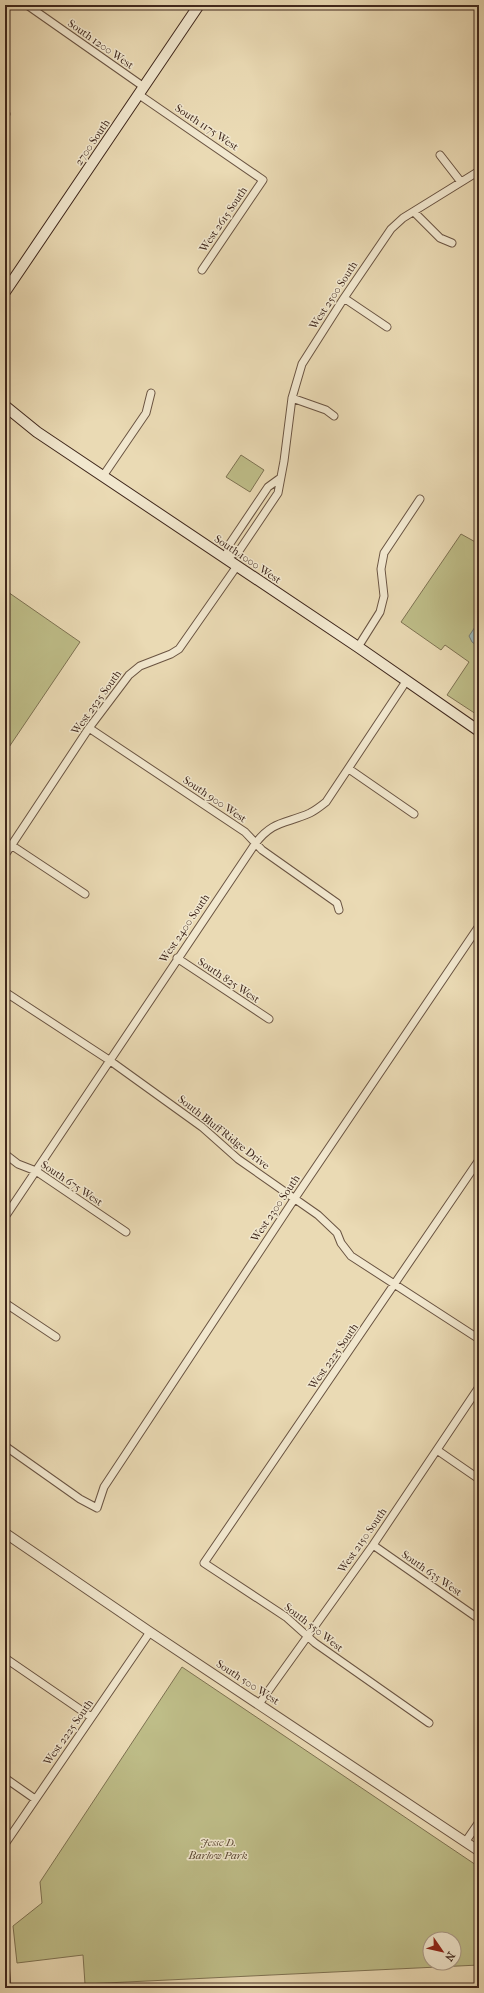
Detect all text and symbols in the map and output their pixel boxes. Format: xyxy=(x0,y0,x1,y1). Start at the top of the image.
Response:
street label: South 1200 West xyxy=(65,17,136,72)
street label: South 1175 West xyxy=(173,101,241,153)
street label: 2700 South xyxy=(72,116,113,168)
street label: West 2615 South xyxy=(196,184,250,255)
street label: West 2500 South xyxy=(306,258,361,332)
street label: South 1000 West xyxy=(212,532,284,587)
street label: West 2525 South xyxy=(68,667,125,738)
street label: South 900 West xyxy=(181,773,249,825)
street label: West 2400 South xyxy=(156,891,213,966)
street label: South 825 West xyxy=(195,955,262,1006)
street label: South Bluff Ridge Drive xyxy=(175,1093,273,1173)
street label: South 675 West xyxy=(38,1158,105,1209)
street label: West 2300 South xyxy=(248,1172,303,1245)
street label: West 2225 South xyxy=(305,1320,361,1393)
street label: West 2150 South xyxy=(335,1505,390,1576)
street label: South 635 West xyxy=(399,1548,465,1599)
street label: South 550 West xyxy=(282,1600,346,1654)
street label: South 500 West xyxy=(214,1657,282,1708)
street label: West 2225 South xyxy=(40,1696,96,1769)
park label: Jesse D. Barlow Park xyxy=(188,1836,248,1862)
north arrow xyxy=(422,1931,462,1971)
text: N xyxy=(442,1949,458,1964)

